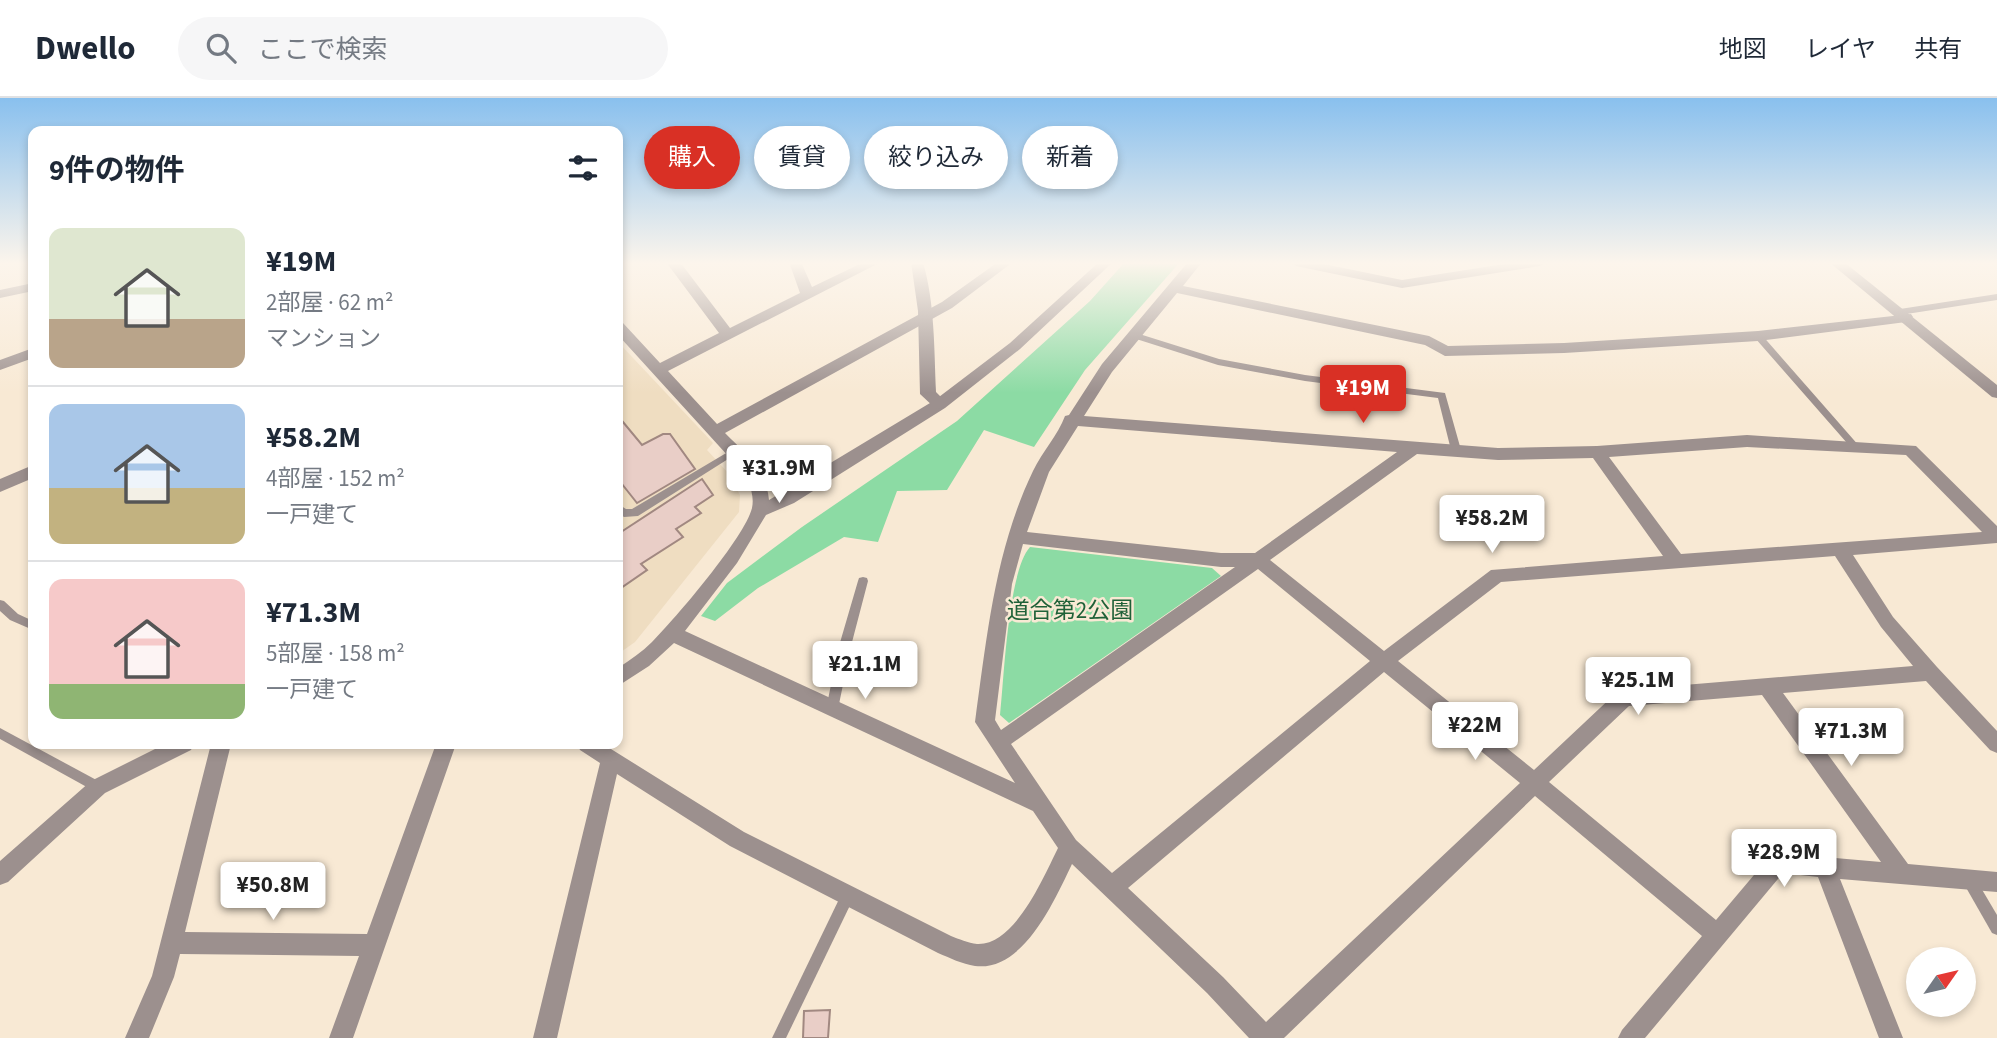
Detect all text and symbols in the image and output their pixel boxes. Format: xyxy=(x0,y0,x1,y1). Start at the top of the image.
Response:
search box xyxy=(178,17,668,80)
text: Dwello xyxy=(35,25,136,72)
icon: search xyxy=(202,29,240,67)
text: ここで検索 xyxy=(258,31,388,68)
text: 地図 xyxy=(1719,32,1767,67)
text: レイヤ xyxy=(1805,32,1876,67)
text: 共有 xyxy=(1914,32,1962,67)
chip: 購入 xyxy=(644,126,740,189)
chip: 賃貸 xyxy=(754,126,850,189)
chip: 絞り込み xyxy=(864,126,1008,189)
chip: 新着 xyxy=(1022,126,1118,189)
text: 9件の物件 xyxy=(49,149,185,192)
icon: filters xyxy=(564,149,602,187)
text: ¥19M xyxy=(266,240,336,283)
icon: home xyxy=(105,256,189,340)
text: 2部屋 · 62 m² xyxy=(266,286,393,319)
text: マンション xyxy=(266,322,381,355)
pin: ¥19M xyxy=(1322,366,1404,425)
text: ¥19M xyxy=(1336,371,1390,404)
text: ¥58.2M xyxy=(266,416,361,459)
icon: home xyxy=(105,432,189,516)
pin: ¥31.9M xyxy=(722,446,836,505)
text: ¥31.9M xyxy=(742,451,816,484)
text: 4部屋 · 152 m² xyxy=(266,462,405,495)
pin: ¥58.2M xyxy=(1435,496,1549,555)
text: 一戸建て xyxy=(266,498,358,531)
text: ¥58.2M xyxy=(1455,501,1529,534)
text: ¥71.3M xyxy=(266,591,361,634)
park label: 道合第2公園 xyxy=(1007,594,1133,627)
icon: home xyxy=(105,607,189,691)
text: 5部屋 · 158 m² xyxy=(266,637,405,670)
pin: ¥21.1M xyxy=(808,642,922,701)
text: ¥21.1M xyxy=(828,647,902,680)
pin: ¥25.1M xyxy=(1581,658,1695,717)
text: ¥25.1M xyxy=(1601,663,1675,696)
text: 一戸建て xyxy=(266,673,358,706)
pin: ¥22M xyxy=(1434,702,1516,762)
text: ¥22M xyxy=(1448,708,1502,741)
pin: ¥71.3M xyxy=(1794,708,1908,768)
text: ¥71.3M xyxy=(1814,714,1888,747)
pin: ¥28.9M xyxy=(1727,830,1841,889)
text: ¥28.9M xyxy=(1747,835,1821,868)
pin: ¥50.8M xyxy=(216,862,330,922)
text: ¥50.8M xyxy=(236,868,310,901)
north arrow xyxy=(1906,947,1976,1017)
map controls xyxy=(1906,947,1976,1017)

